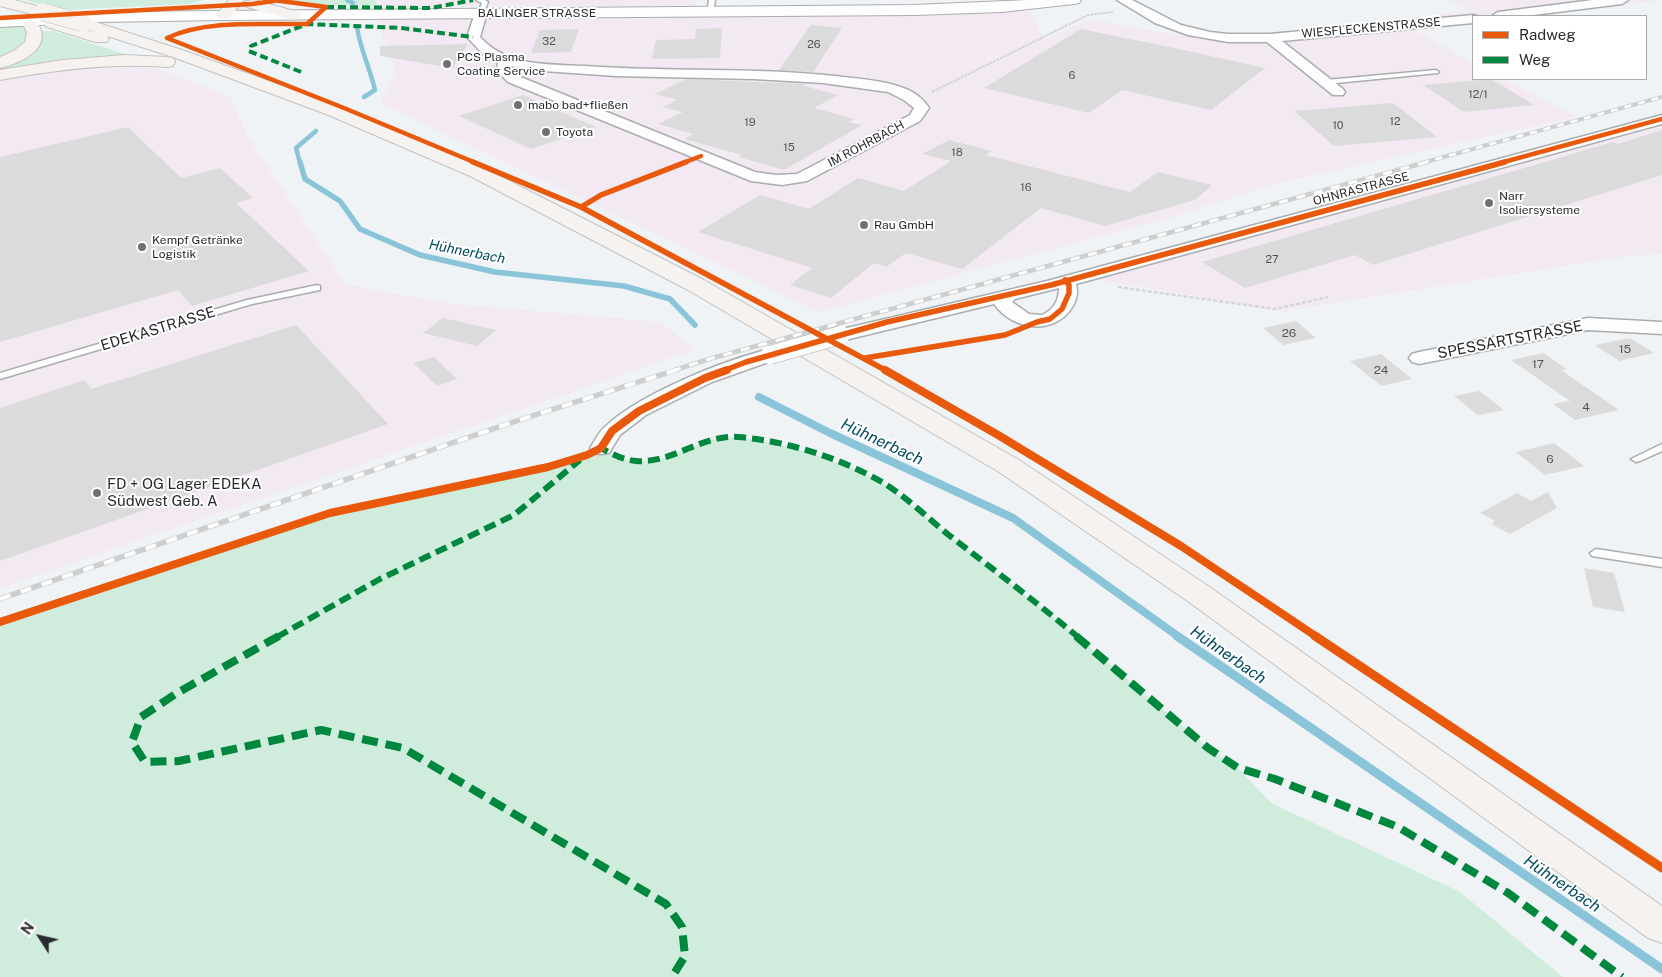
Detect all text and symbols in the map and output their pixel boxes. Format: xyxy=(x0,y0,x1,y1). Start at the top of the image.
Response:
street label: BALINGER STRASSE xyxy=(478,6,596,20)
street label: WIESFLECKENSTRASSE xyxy=(1301,15,1441,41)
legend xyxy=(1472,15,1647,80)
text: Radweg xyxy=(1519,26,1576,43)
house number: 32 xyxy=(542,35,556,49)
house number: 26 xyxy=(807,38,821,52)
place label: PCS Plasma Coating Service xyxy=(457,50,545,78)
text: Weg xyxy=(1519,51,1550,68)
marker: PCS Plasma Coating Service xyxy=(441,58,453,70)
house number: 6 xyxy=(1069,69,1075,83)
house number: 12/1 xyxy=(1468,88,1488,102)
place label: mabo bad+fließen xyxy=(528,98,628,112)
marker: mabo bad+fließen xyxy=(512,99,524,111)
house number: 12 xyxy=(1389,115,1401,129)
house number: 19 xyxy=(744,116,756,130)
street label: IM ROHRBACH xyxy=(825,118,907,170)
house number: 10 xyxy=(1332,119,1344,133)
place label: Toyota xyxy=(556,125,593,139)
marker: Toyota xyxy=(540,126,552,138)
house number: 15 xyxy=(783,141,795,155)
house number: 18 xyxy=(951,146,963,160)
street label: OHNRASTRASSE xyxy=(1312,169,1410,209)
house number: 16 xyxy=(1020,181,1032,195)
place label: Narr Isoliersysteme xyxy=(1499,189,1580,217)
marker: Narr Isoliersysteme xyxy=(1483,197,1495,209)
place label: Rau GmbH xyxy=(874,218,934,232)
marker: Rau GmbH xyxy=(858,219,870,231)
place label: Kempf Getränke Logistik xyxy=(152,233,243,261)
water label: Hühnerbach xyxy=(427,236,507,268)
marker: Kempf Getränke Logistik xyxy=(136,241,148,253)
house number: 27 xyxy=(1265,253,1279,267)
street label: EDEKASTRASSE xyxy=(99,303,217,355)
street label: SPESSARTSTRASSE xyxy=(1436,317,1584,363)
house number: 26 xyxy=(1282,326,1296,340)
house number: 15 xyxy=(1619,342,1631,356)
house number: 17 xyxy=(1532,357,1544,371)
house number: 24 xyxy=(1374,363,1388,377)
house number: 4 xyxy=(1582,400,1590,414)
water label: Hühnerbach xyxy=(838,415,926,469)
house number: 6 xyxy=(1546,452,1554,466)
place label: FD + OG Lager EDEKA Südwest Geb. A xyxy=(107,475,262,510)
marker: FD + OG Lager EDEKA Südwest Geb. A xyxy=(91,487,103,499)
water label: Hühnerbach xyxy=(1186,622,1270,688)
water label: Hühnerbach xyxy=(1520,851,1604,917)
north arrow xyxy=(15,912,65,962)
text: N xyxy=(18,919,37,937)

